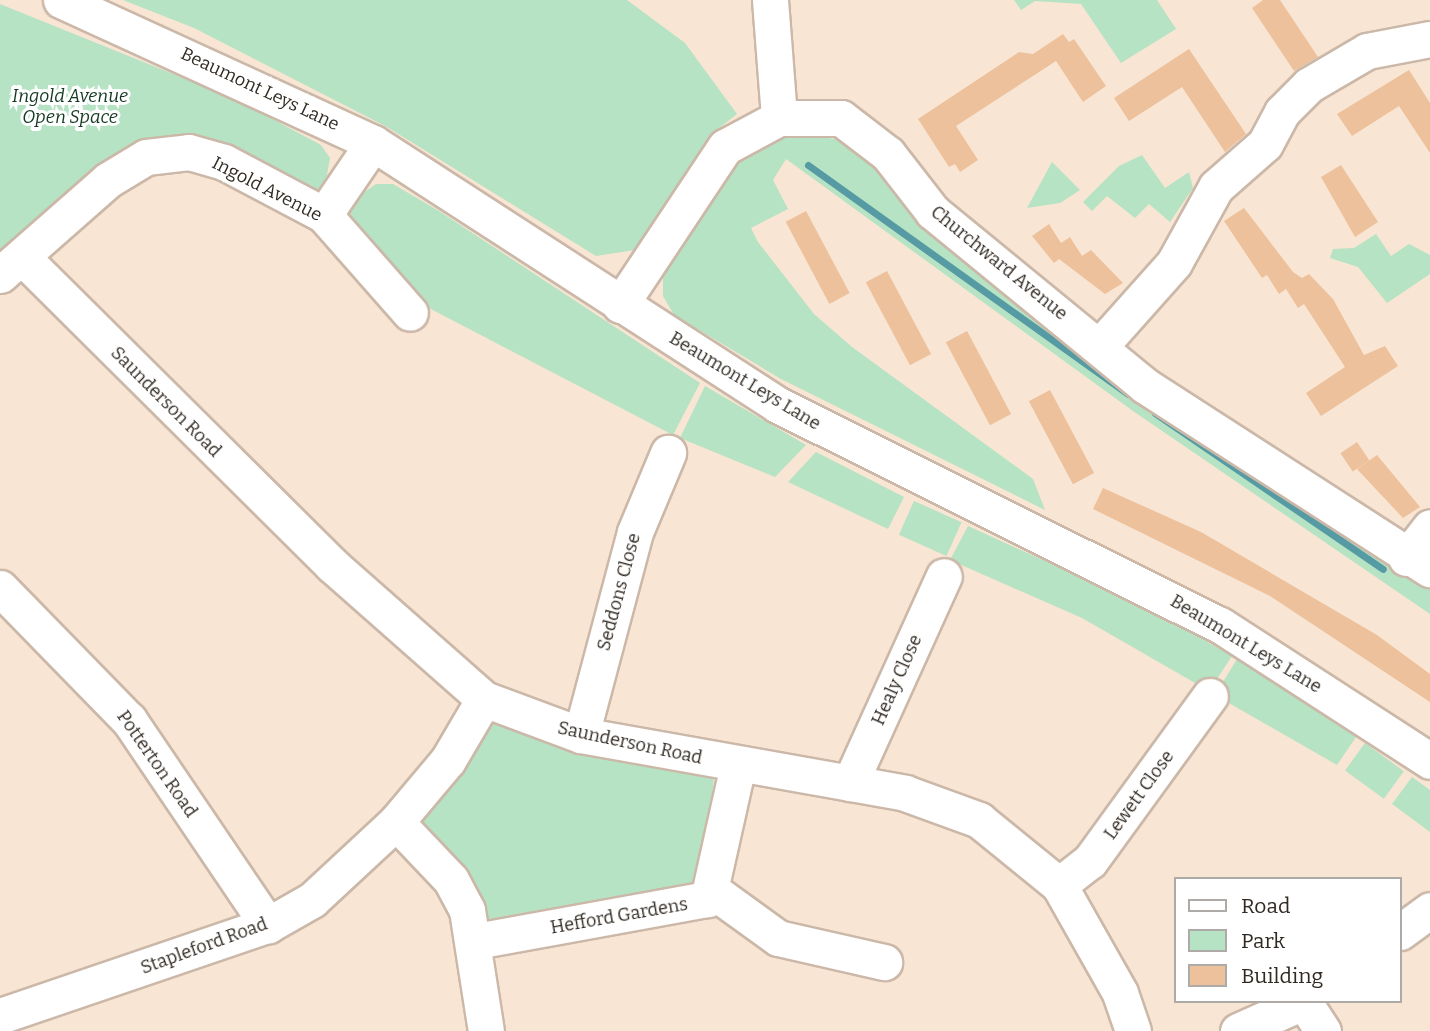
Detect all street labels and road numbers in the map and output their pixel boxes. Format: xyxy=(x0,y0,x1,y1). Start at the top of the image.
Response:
street label: Beaumont Leys Lane xyxy=(177,43,343,135)
street label: Ingold Avenue xyxy=(208,152,326,226)
street label: Churchward Avenue xyxy=(926,201,1072,325)
street label: Beaumont Leys Lane xyxy=(665,327,825,435)
street label: Saunderson Road xyxy=(106,342,226,462)
street label: Seddons Close xyxy=(593,531,645,653)
street label: Beaumont Leys Lane xyxy=(1166,590,1326,698)
street label: Healy Close xyxy=(867,631,927,729)
street label: Potterton Road xyxy=(112,706,202,822)
street label: Saunderson Road xyxy=(556,717,704,769)
street label: Lewett Close xyxy=(1099,746,1179,844)
street label: Hefford Gardens xyxy=(549,893,689,939)
street label: Stapleford Road xyxy=(138,913,270,979)

